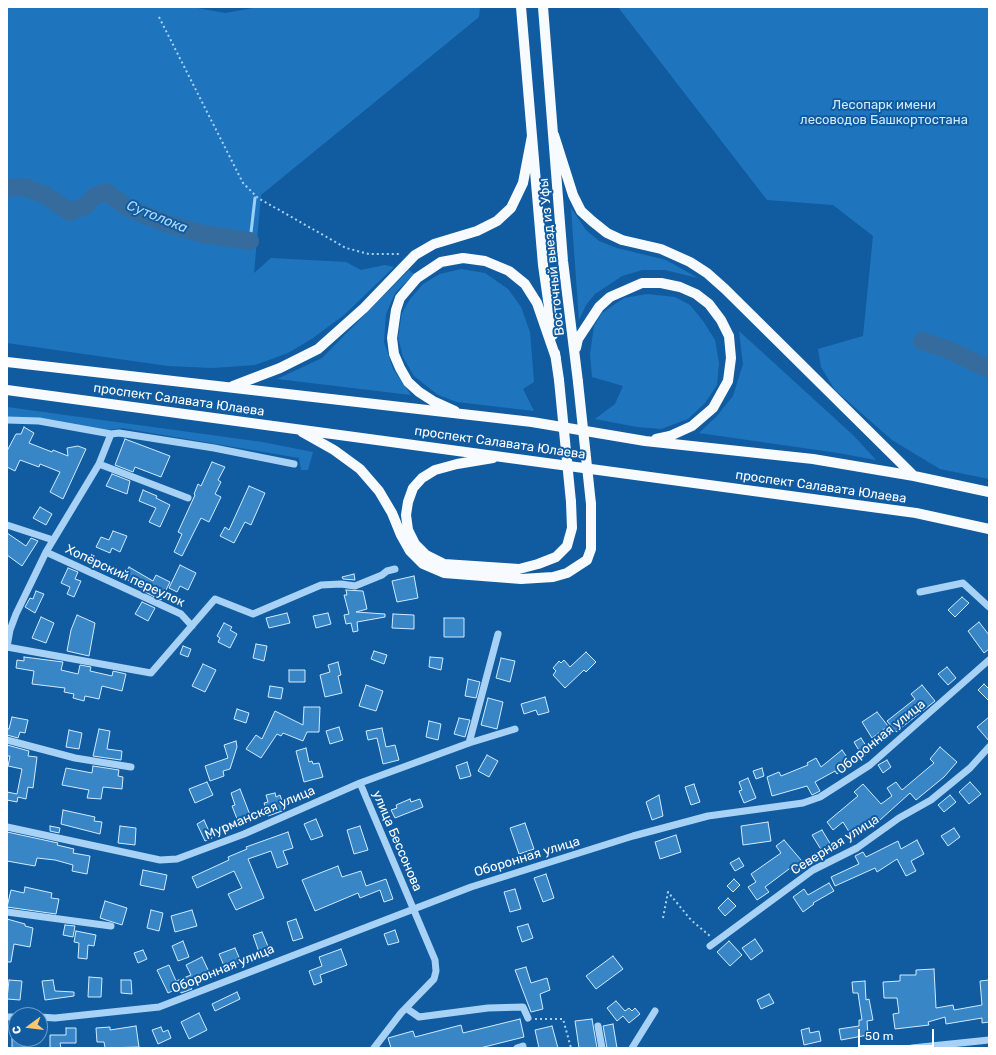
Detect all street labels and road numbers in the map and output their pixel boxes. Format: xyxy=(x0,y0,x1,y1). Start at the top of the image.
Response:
street label: Восточный выезд из Уфы xyxy=(536,178,568,336)
street label: проспект Салавата Юлаева xyxy=(92,380,266,420)
street label: проспект Салавата Юлаева xyxy=(413,423,587,463)
street label: проспект Салавата Юлаева xyxy=(734,467,908,507)
street label: Хопёрский переулок xyxy=(63,541,187,611)
street label: Оборонная улица xyxy=(833,696,929,778)
street label: Мурманская улица xyxy=(203,783,317,843)
street label: улица Бессонова xyxy=(369,788,425,894)
street label: Северная улица xyxy=(788,812,882,878)
street label: Оборонная улица xyxy=(472,834,582,880)
street label: Оборонная улица xyxy=(169,941,277,997)

